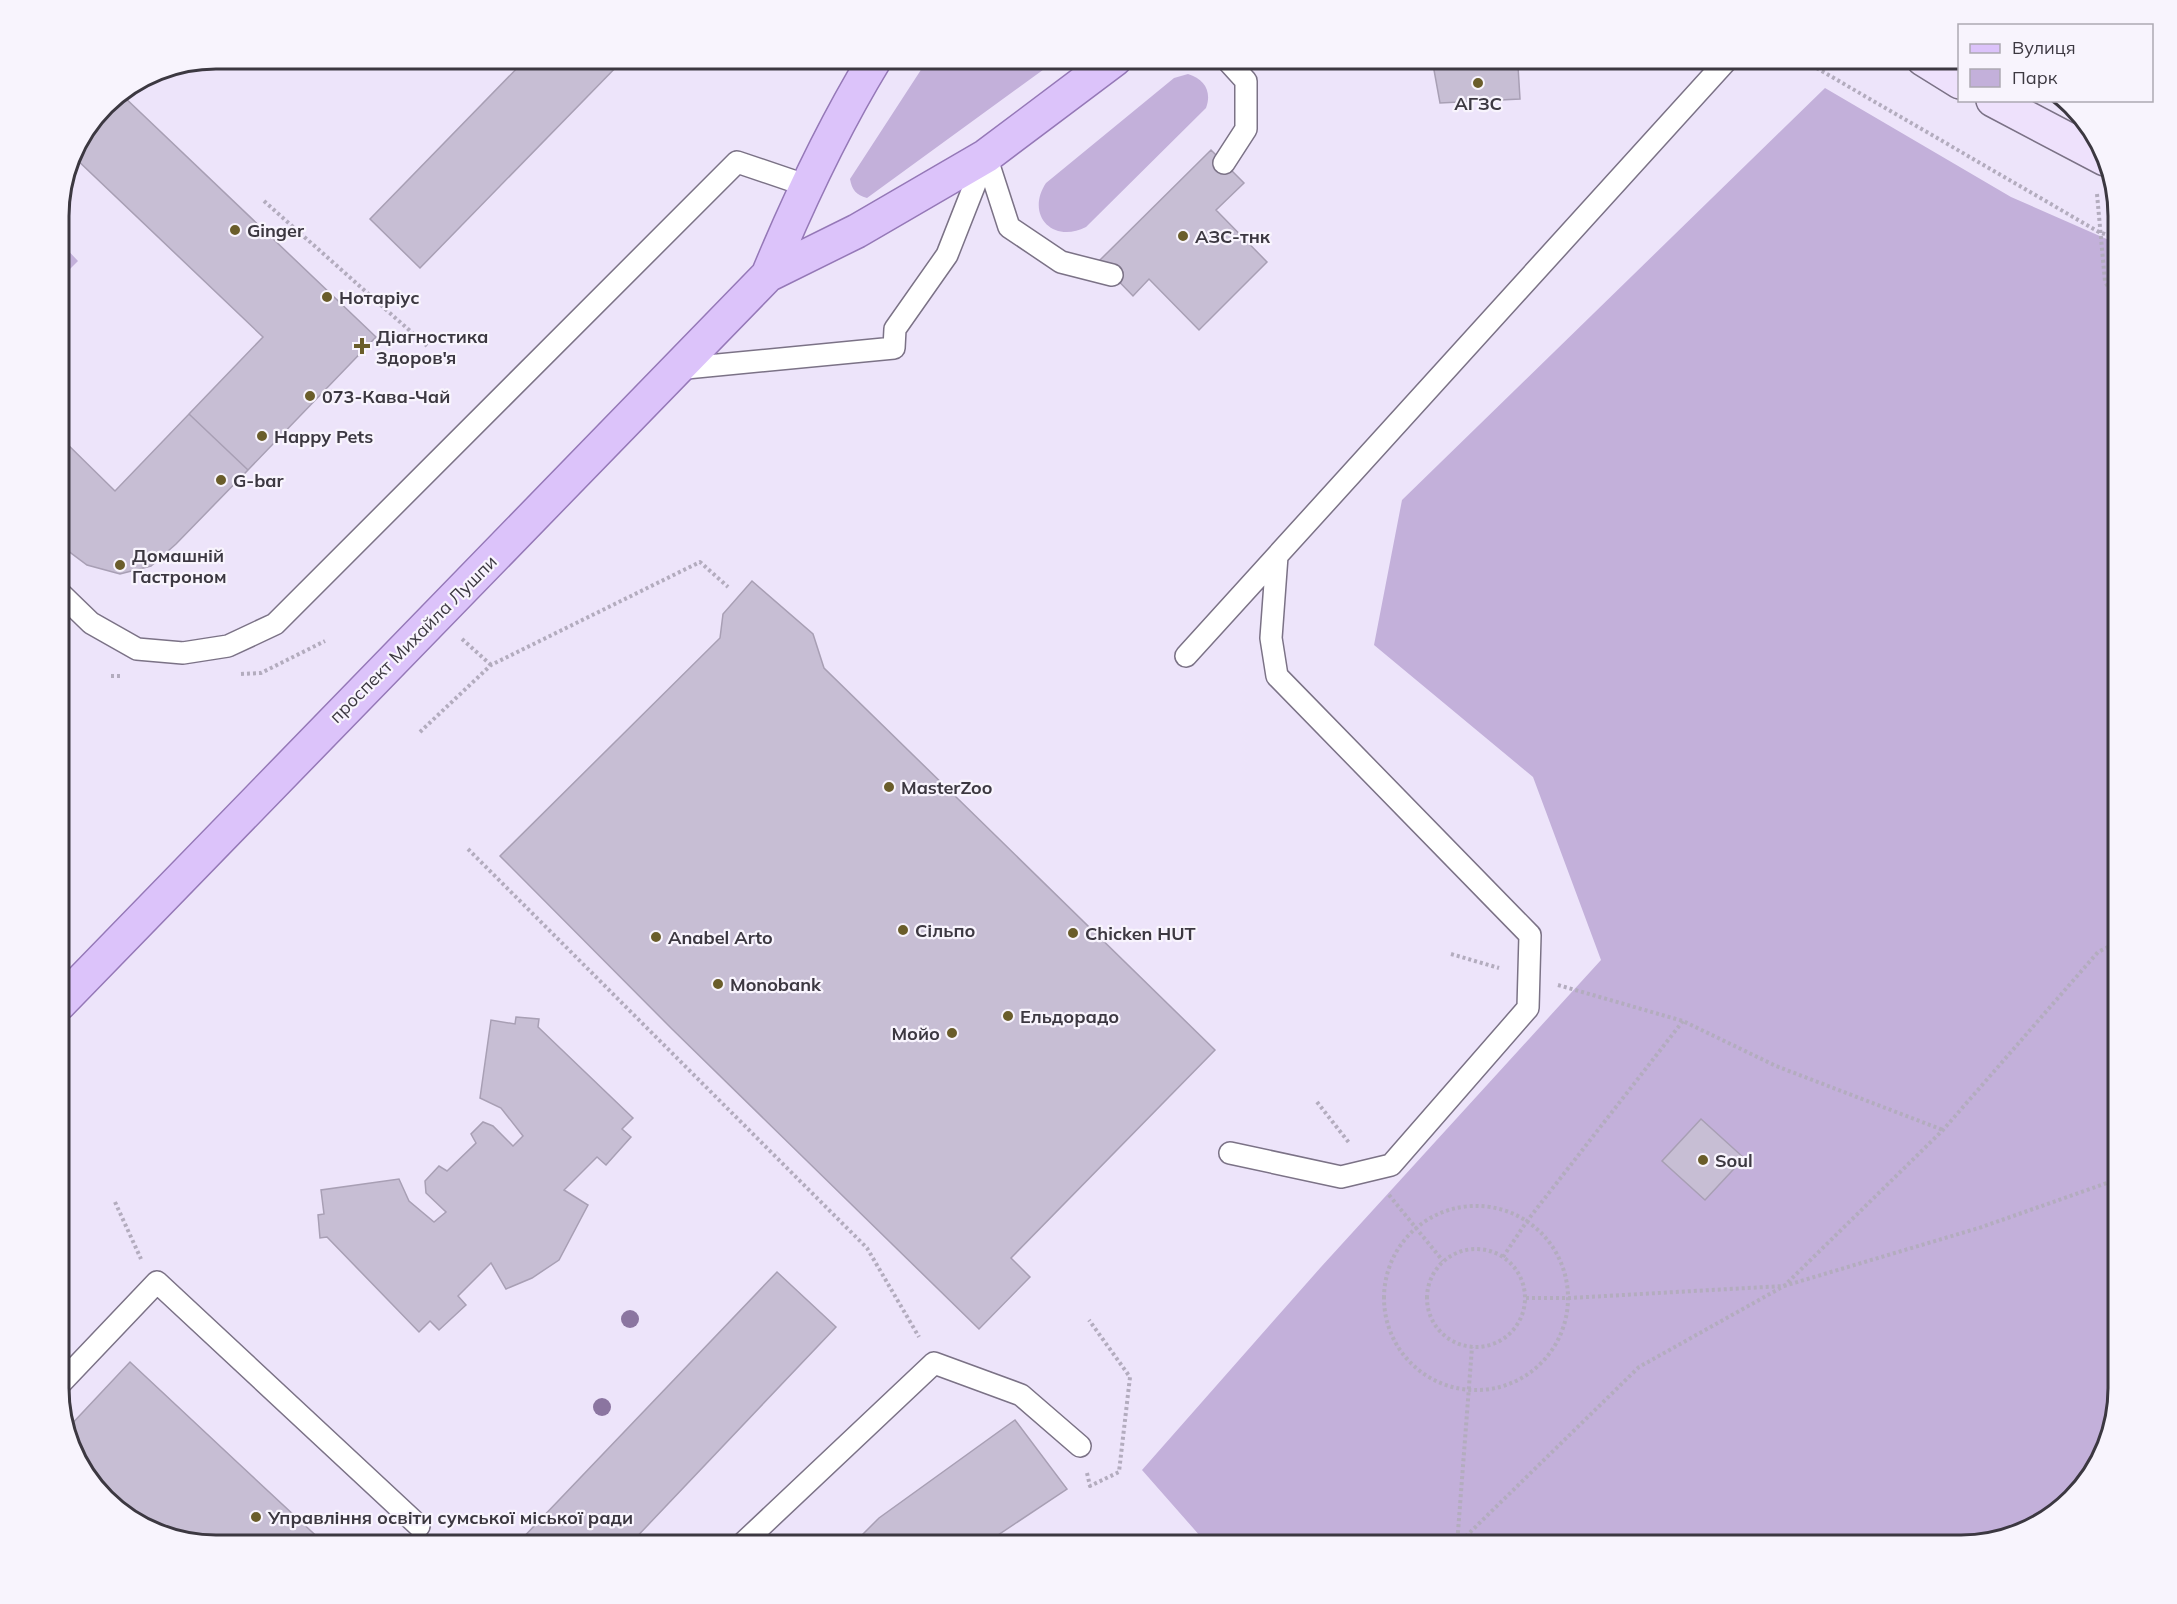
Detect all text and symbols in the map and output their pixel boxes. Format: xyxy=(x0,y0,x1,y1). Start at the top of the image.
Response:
legend xyxy=(1958,24,2153,102)
text: Вулиця xyxy=(2012,36,2076,59)
text: Парк xyxy=(2012,66,2058,89)
marker: АГЗС xyxy=(1471,76,1485,90)
place label: АГЗС xyxy=(1454,92,1502,115)
place label: Ginger xyxy=(247,219,305,242)
marker: Ginger xyxy=(228,223,242,237)
place label: АЗС-тнк xyxy=(1195,225,1271,248)
marker: АЗС-тнк xyxy=(1176,229,1190,243)
place label: Нотаріус xyxy=(339,286,420,309)
marker: Нотаріус xyxy=(320,290,334,304)
place label: Діагностика Здоров'я xyxy=(376,325,488,369)
marker: Діагностика Здоров'я xyxy=(353,337,371,355)
place label: 073-Кава-Чай xyxy=(322,385,450,408)
marker: 073-Кава-Чай xyxy=(303,389,317,403)
place label: Happy Pets xyxy=(274,425,373,448)
marker: Happy Pets xyxy=(255,429,269,443)
place label: G-bar xyxy=(233,469,285,492)
marker: G-bar xyxy=(214,473,228,487)
place label: Домашній Гастроном xyxy=(132,544,227,588)
street label: проспект Михайла Лушпи xyxy=(324,550,502,728)
marker: Домашній Гастроном xyxy=(113,558,127,572)
place label: MasterZoo xyxy=(901,776,992,799)
marker: MasterZoo xyxy=(882,780,896,794)
place label: Сільпо xyxy=(915,919,975,942)
place label: Chicken HUT xyxy=(1085,922,1196,945)
marker: Сільпо xyxy=(896,923,910,937)
place label: Anabel Arto xyxy=(668,926,773,949)
marker: Chicken HUT xyxy=(1066,926,1080,940)
marker: Anabel Arto xyxy=(649,930,663,944)
place label: Monobank xyxy=(730,973,822,996)
marker: Monobank xyxy=(711,977,725,991)
place label: Ельдорадо xyxy=(1020,1005,1119,1028)
marker: Ельдорадо xyxy=(1001,1009,1015,1023)
place label: Мойо xyxy=(891,1022,940,1045)
marker: Мойо xyxy=(945,1026,959,1040)
place label: Soul xyxy=(1715,1149,1753,1172)
marker: Soul xyxy=(1696,1153,1710,1167)
place label: Управління освіти сумської міської ради xyxy=(267,1506,633,1529)
marker: Управління освіти сумської міської ради xyxy=(249,1510,263,1524)

